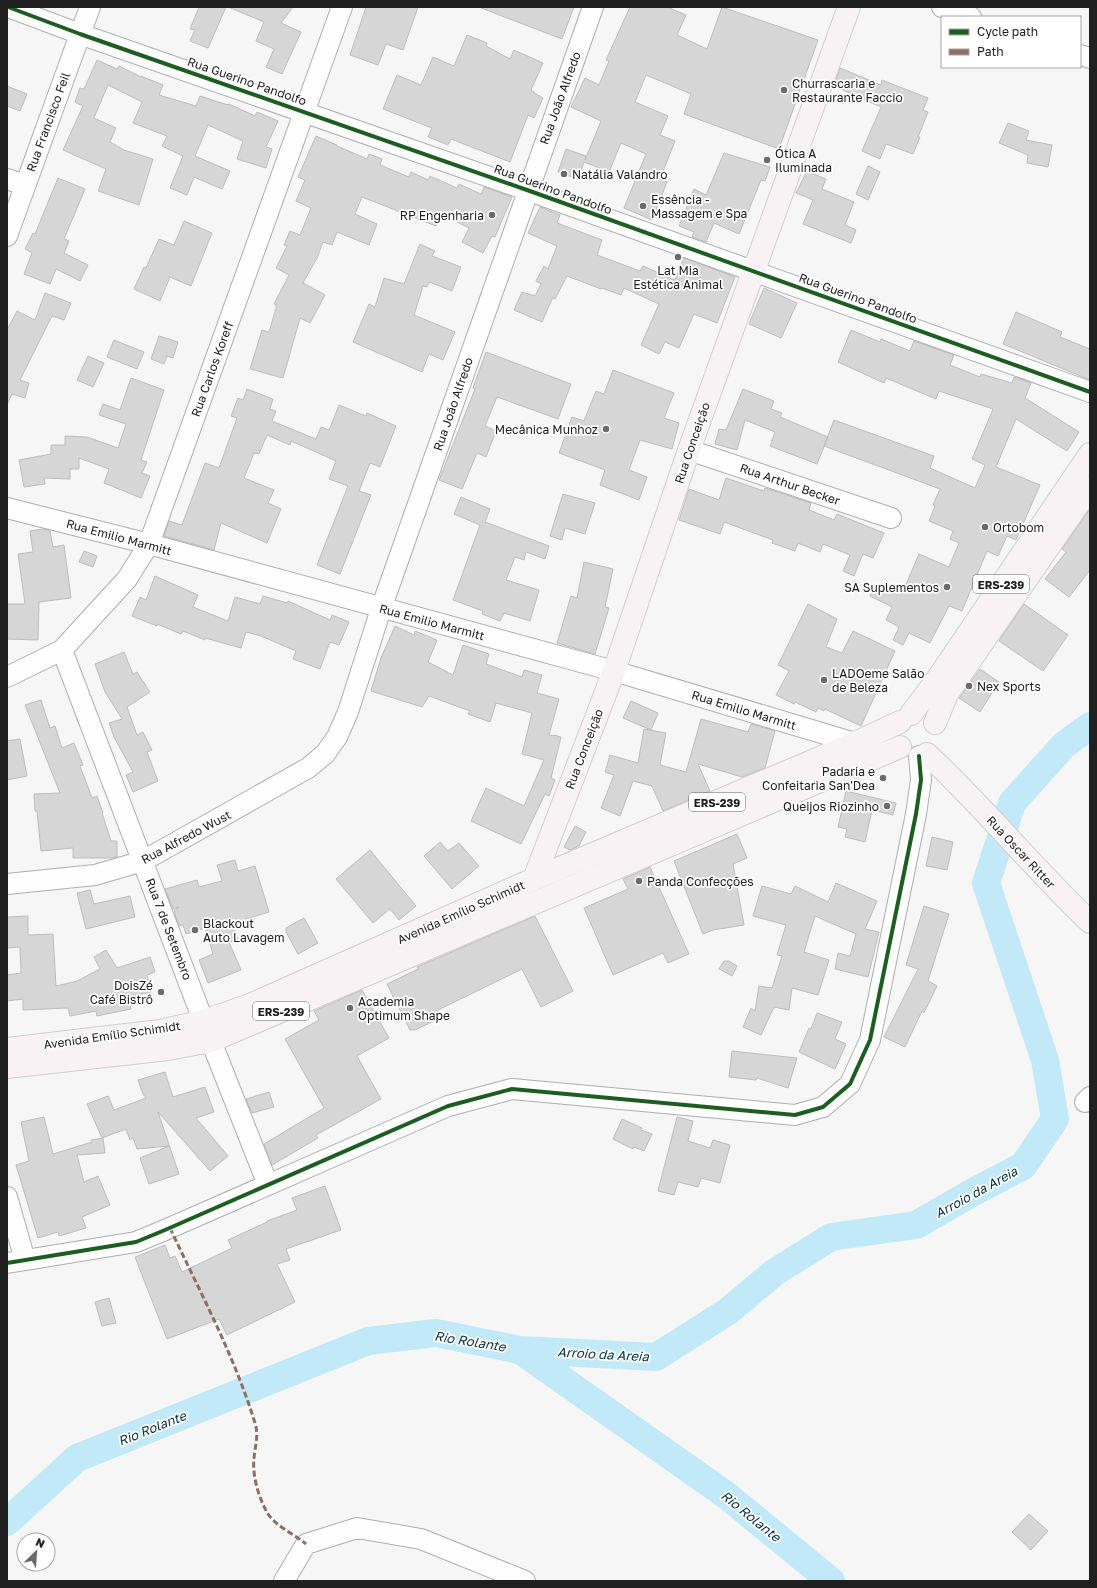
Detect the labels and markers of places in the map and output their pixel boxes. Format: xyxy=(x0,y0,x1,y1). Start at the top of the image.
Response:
place label: Churrascaria e Restaurante Faccio xyxy=(792,76,903,105)
marker: Churrascaria e Restaurante Faccio xyxy=(779,85,789,95)
place label: Ótica A Iluminada xyxy=(775,146,832,175)
marker: Ótica A Iluminada xyxy=(762,155,772,165)
place label: Natália Valandro xyxy=(572,167,667,182)
marker: Natália Valandro xyxy=(559,169,569,179)
place label: Essência - Massagem e Spa xyxy=(651,192,747,221)
marker: Essência - Massagem e Spa xyxy=(638,201,648,211)
place label: RP Engenharia xyxy=(400,208,484,223)
marker: RP Engenharia xyxy=(487,210,497,220)
marker: Lat Mia Estética Animal xyxy=(673,252,683,262)
place label: Lat Mia Estética Animal xyxy=(633,263,723,292)
place label: Mecânica Munhoz xyxy=(495,422,598,437)
marker: Mecânica Munhoz xyxy=(601,424,611,434)
place label: Ortobom xyxy=(993,520,1044,535)
marker: Ortobom xyxy=(980,522,990,532)
place label: SA Suplementos xyxy=(844,580,939,595)
marker: SA Suplementos xyxy=(942,582,952,592)
place label: LADOeme Salão de Beleza xyxy=(832,666,924,695)
marker: LADOeme Salão de Beleza xyxy=(819,675,829,685)
place label: Nex Sports xyxy=(977,679,1041,694)
marker: Nex Sports xyxy=(964,681,974,691)
place label: Padaria e Confeitaria San'Dea xyxy=(762,764,875,793)
marker: Padaria e Confeitaria San'Dea xyxy=(878,773,888,783)
place label: Queijos Riozinho xyxy=(783,799,879,814)
marker: Queijos Riozinho xyxy=(882,801,892,811)
place label: Panda Confecções xyxy=(647,874,754,889)
marker: Panda Confecções xyxy=(634,876,644,886)
place label: Blackout Auto Lavagem xyxy=(203,916,285,945)
marker: Blackout Auto Lavagem xyxy=(190,925,200,935)
place label: DoisZé Café Bistrô xyxy=(90,978,153,1007)
marker: DoisZé Café Bistrô xyxy=(156,987,166,997)
place label: Academia Optimum Shape xyxy=(358,994,450,1023)
marker: Academia Optimum Shape xyxy=(345,1003,355,1013)

